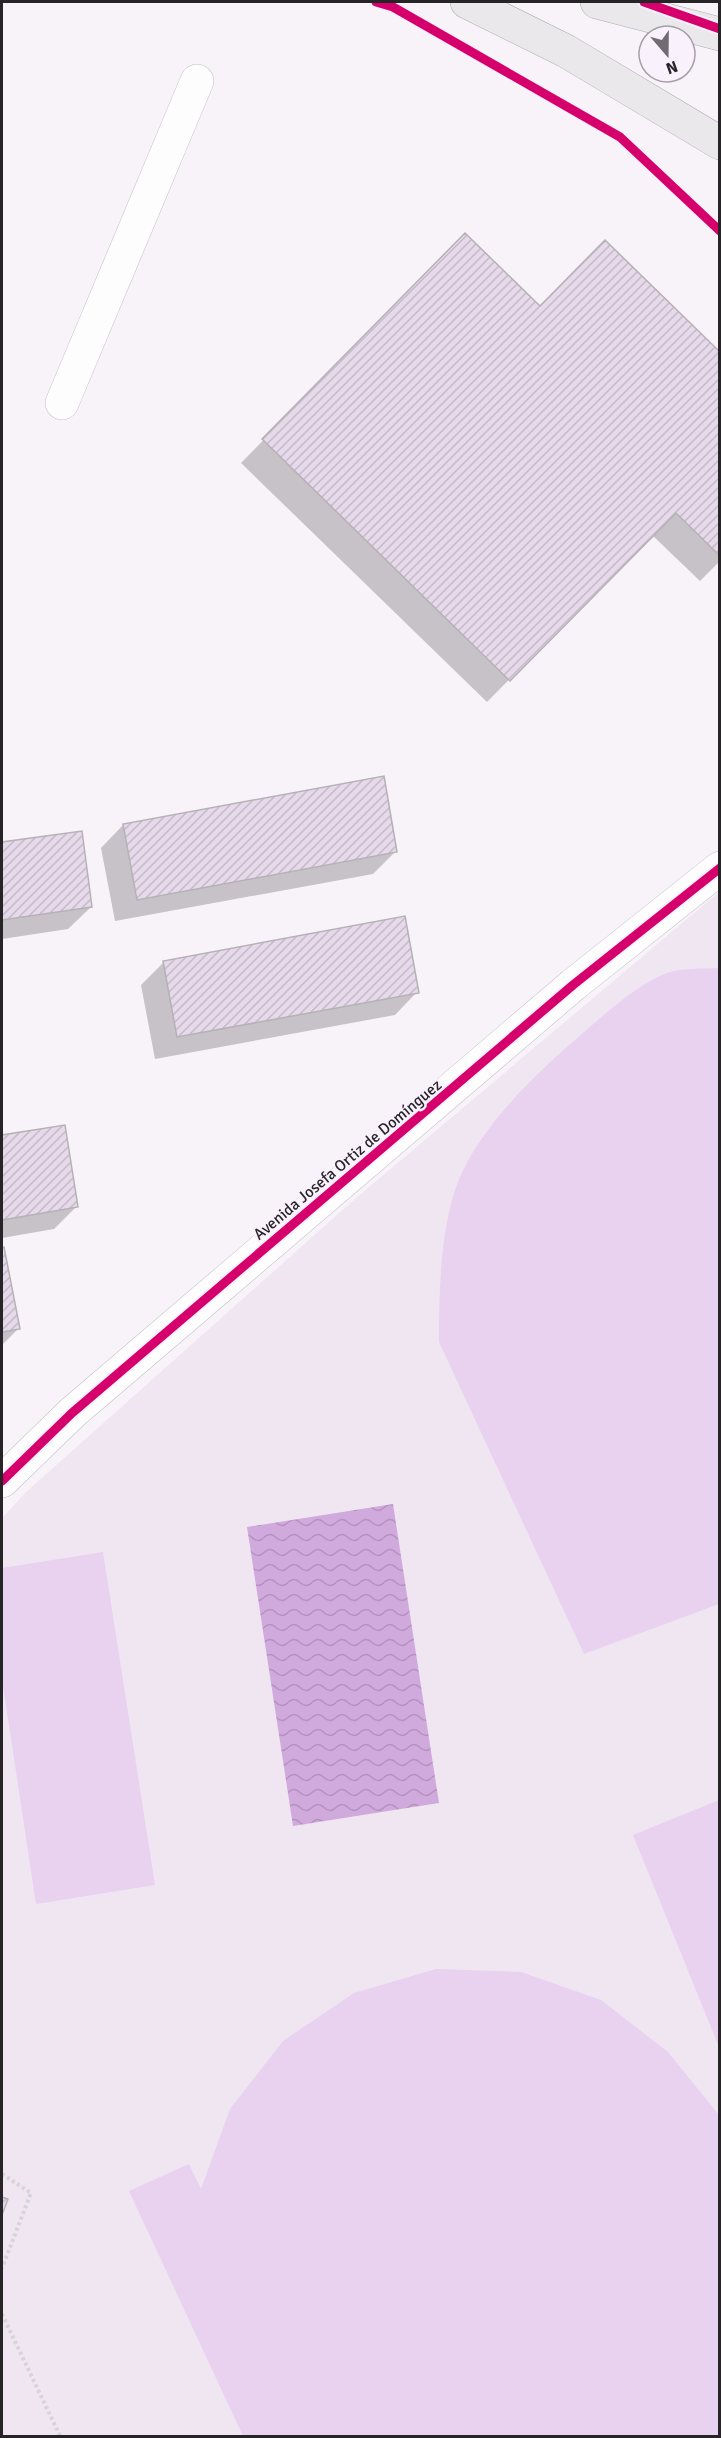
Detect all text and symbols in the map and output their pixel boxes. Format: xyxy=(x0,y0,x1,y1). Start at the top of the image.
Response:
north arrow xyxy=(637,24,697,84)
text: N xyxy=(663,56,680,78)
street label: Avenida Josefa Ortiz de Domínguez xyxy=(249,1075,446,1244)

